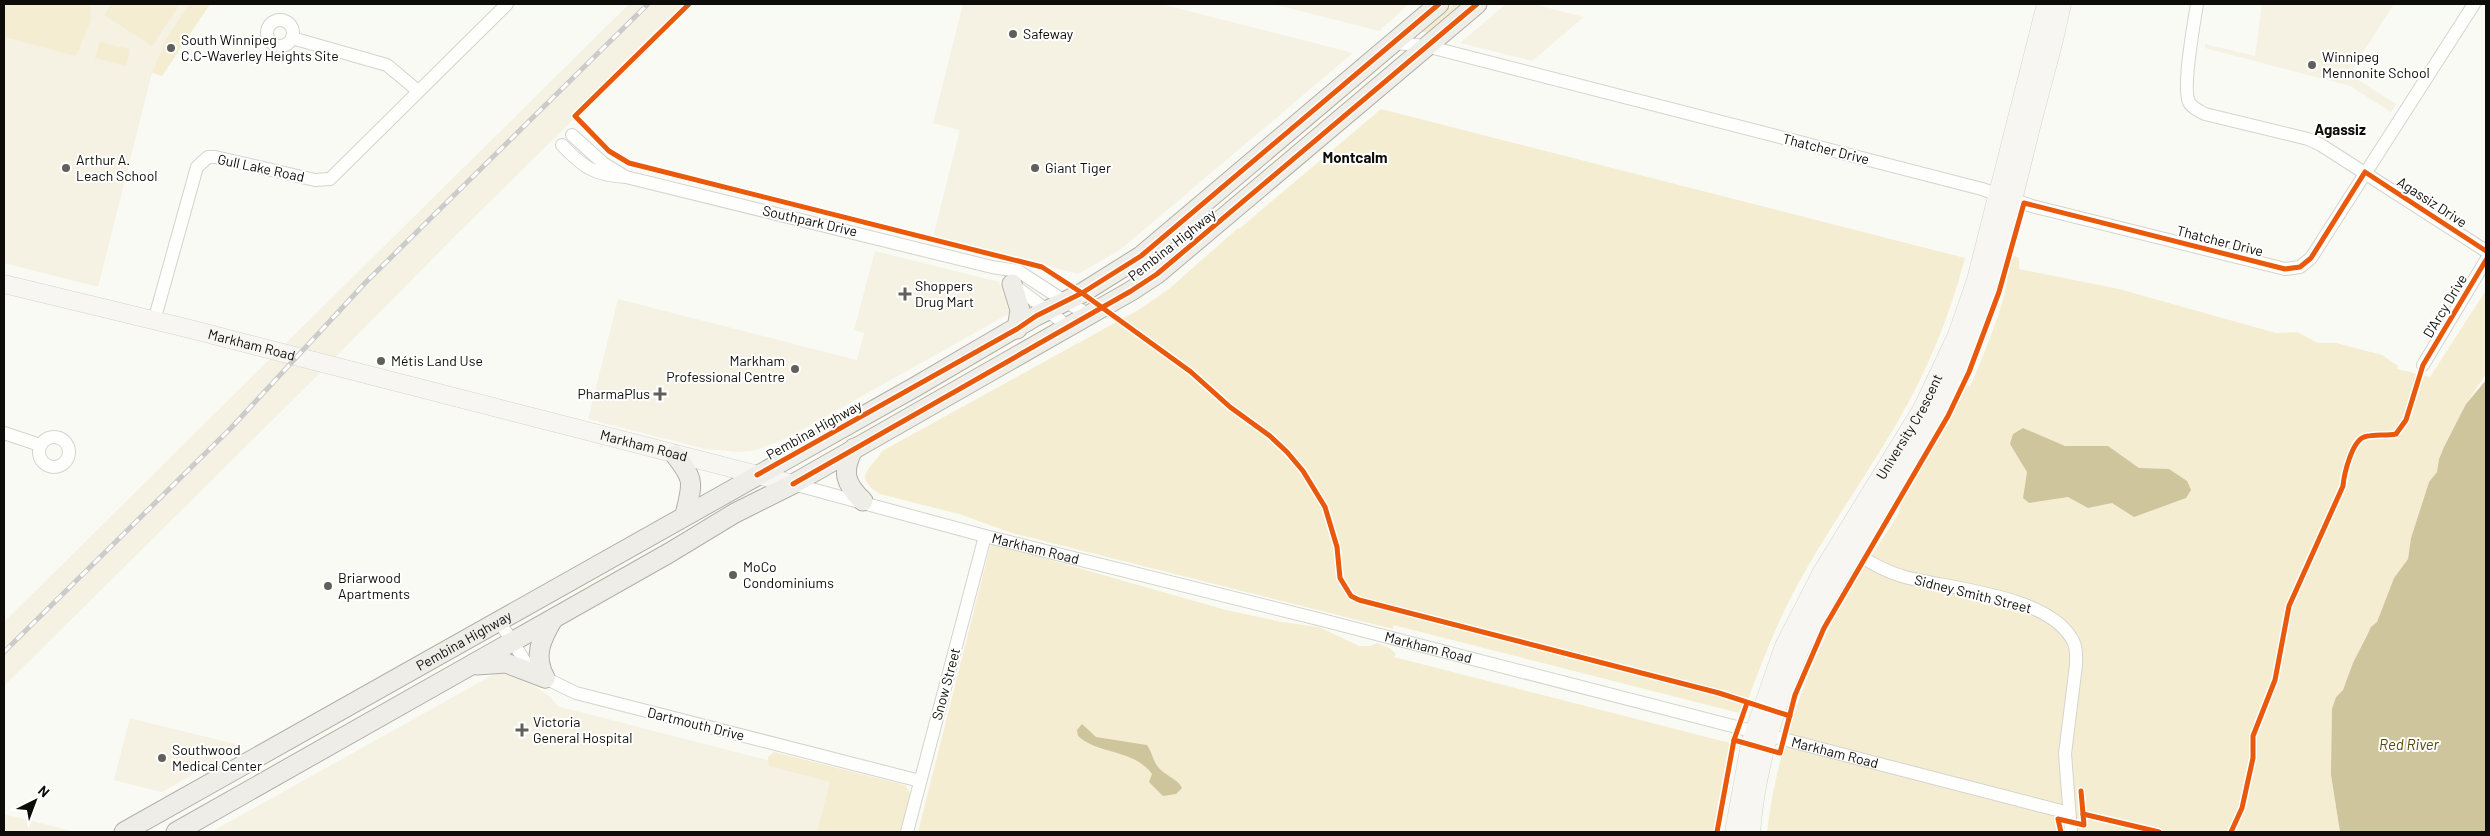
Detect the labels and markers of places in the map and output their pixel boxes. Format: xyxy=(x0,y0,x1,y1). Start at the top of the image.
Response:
place label: Safeway xyxy=(1023,25,1074,42)
marker: Safeway xyxy=(1007,28,1019,40)
place label: South Winnipeg C.C-Waverley Heights Site xyxy=(181,31,339,64)
marker: South Winnipeg C.C-Waverley Heights Site xyxy=(165,42,177,54)
place label: Winnipeg Mennonite School xyxy=(2322,48,2430,81)
marker: Winnipeg Mennonite School xyxy=(2306,59,2318,71)
place label: Arthur A. Leach School xyxy=(76,151,158,184)
place label: Giant Tiger xyxy=(1045,159,1111,176)
marker: Arthur A. Leach School xyxy=(60,162,72,174)
marker: Giant Tiger xyxy=(1029,162,1041,174)
place label: Shoppers Drug Mart xyxy=(915,277,974,310)
marker: Shoppers Drug Mart xyxy=(899,288,911,300)
place label: Métis Land Use xyxy=(391,352,483,369)
place label: Markham Professional Centre xyxy=(666,352,785,385)
marker: Métis Land Use xyxy=(375,355,387,367)
marker: Markham Professional Centre xyxy=(789,363,801,375)
place label: PharmaPlus xyxy=(577,385,650,402)
marker: PharmaPlus xyxy=(654,388,666,400)
place label: MoCo Condominiums xyxy=(743,558,834,591)
place label: Briarwood Apartments xyxy=(338,569,410,602)
marker: MoCo Condominiums xyxy=(727,569,739,581)
marker: Briarwood Apartments xyxy=(322,580,334,592)
place label: Victoria General Hospital xyxy=(533,713,632,746)
marker: Victoria General Hospital xyxy=(515,723,529,737)
place label: Southwood Medical Center xyxy=(172,741,262,774)
marker: Southwood Medical Center xyxy=(156,752,168,764)

